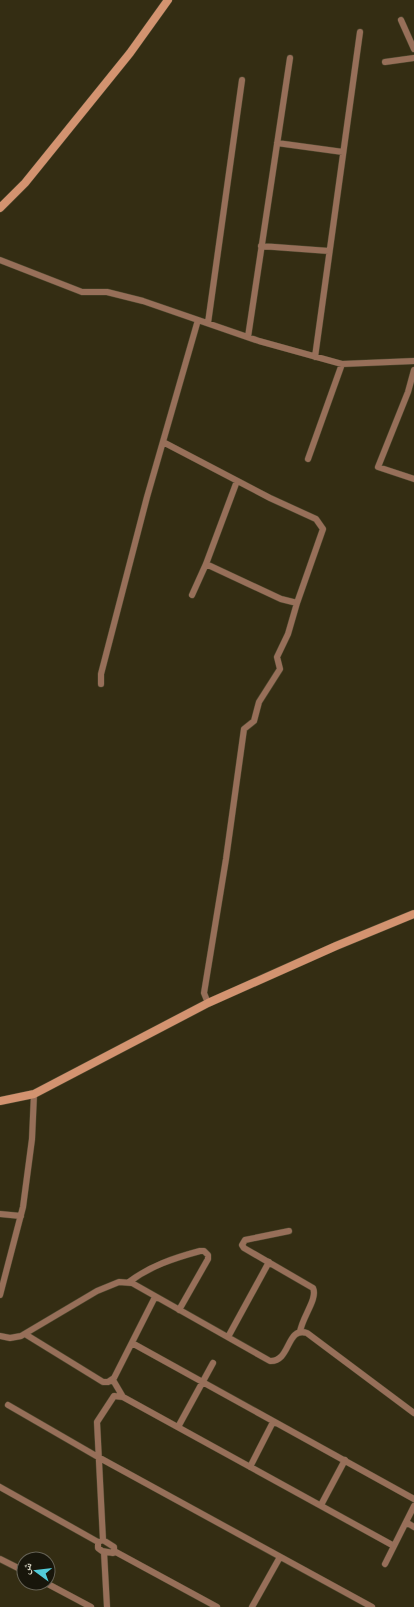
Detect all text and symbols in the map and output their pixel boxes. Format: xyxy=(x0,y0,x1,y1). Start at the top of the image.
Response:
north arrow xyxy=(16,1551,56,1591)
text: ش xyxy=(19,1561,36,1576)

